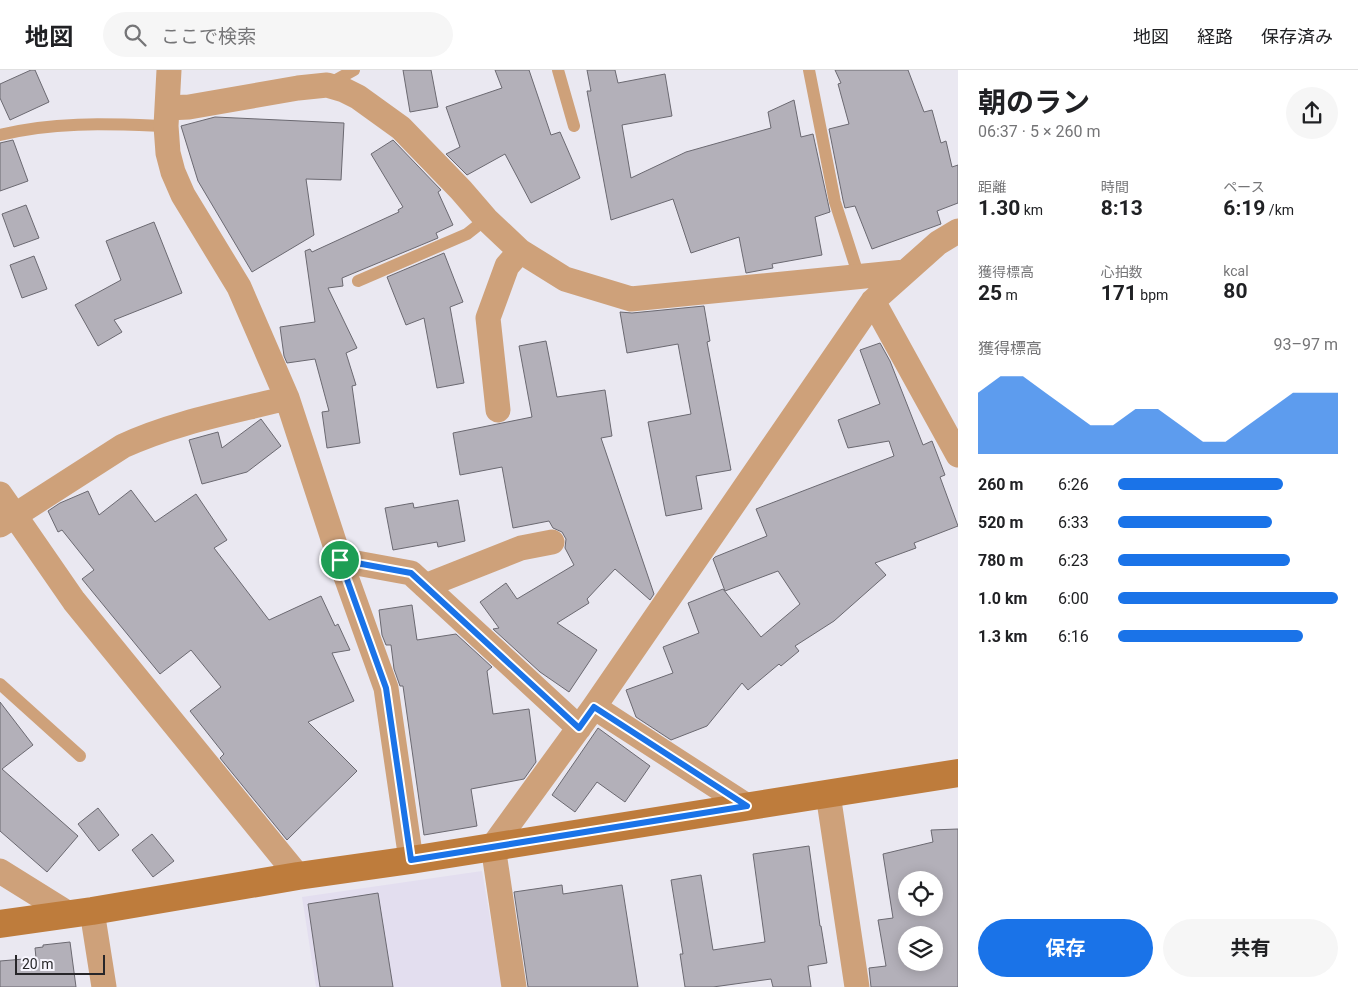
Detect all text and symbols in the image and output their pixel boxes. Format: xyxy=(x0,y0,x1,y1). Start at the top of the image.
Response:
search box xyxy=(103,12,453,57)
icon: search xyxy=(121,21,149,49)
text: 地図 xyxy=(25,23,73,51)
text: ここで検索 xyxy=(161,25,256,48)
text: 地図 xyxy=(1133,26,1169,47)
text: 経路 xyxy=(1197,26,1233,47)
text: 保存済み xyxy=(1261,26,1333,47)
text: 朝のラン xyxy=(978,86,1090,119)
button: share xyxy=(1286,87,1338,139)
text: 06:37 · 5 × 260 m xyxy=(978,122,1100,141)
text: 距離 xyxy=(978,179,1006,195)
text: 時間 xyxy=(1101,179,1129,195)
text: ペース xyxy=(1223,179,1265,195)
text: 1.30 xyxy=(978,196,1020,220)
text: 8:13 xyxy=(1101,196,1143,220)
text: 6:19 xyxy=(1223,196,1265,220)
text: km xyxy=(1020,202,1043,218)
text: /km xyxy=(1265,202,1294,218)
text: kcal xyxy=(1223,263,1249,279)
text: 獲得標高 xyxy=(978,264,1034,280)
text: 心拍数 xyxy=(1101,264,1143,280)
text: 80 xyxy=(1223,279,1247,303)
text: 25 xyxy=(978,281,1002,305)
text: 171 xyxy=(1101,281,1137,305)
text: m xyxy=(1002,287,1018,303)
text: bpm xyxy=(1137,287,1168,303)
text: 93–97 m xyxy=(1274,335,1338,354)
text: 獲得標高 xyxy=(978,339,1042,358)
text: 260 m xyxy=(978,475,1023,494)
text: 6:26 xyxy=(1058,475,1089,494)
text: 520 m xyxy=(978,513,1023,532)
text: 6:33 xyxy=(1058,513,1089,532)
pin xyxy=(319,539,361,581)
icon: arrive xyxy=(326,546,354,574)
text: 780 m xyxy=(978,551,1023,570)
text: 6:23 xyxy=(1058,551,1089,570)
text: 1.0 km xyxy=(978,589,1027,608)
text: 6:00 xyxy=(1058,589,1089,608)
text: 1.3 km xyxy=(978,627,1027,646)
text: 6:16 xyxy=(1058,627,1089,646)
map controls xyxy=(898,871,943,971)
button: locate xyxy=(898,871,943,916)
button: 保存 xyxy=(978,919,1153,977)
button: 共有 xyxy=(1163,919,1338,977)
button: layers xyxy=(898,926,943,971)
scale bar xyxy=(15,952,105,975)
text: 20 m xyxy=(22,956,54,972)

